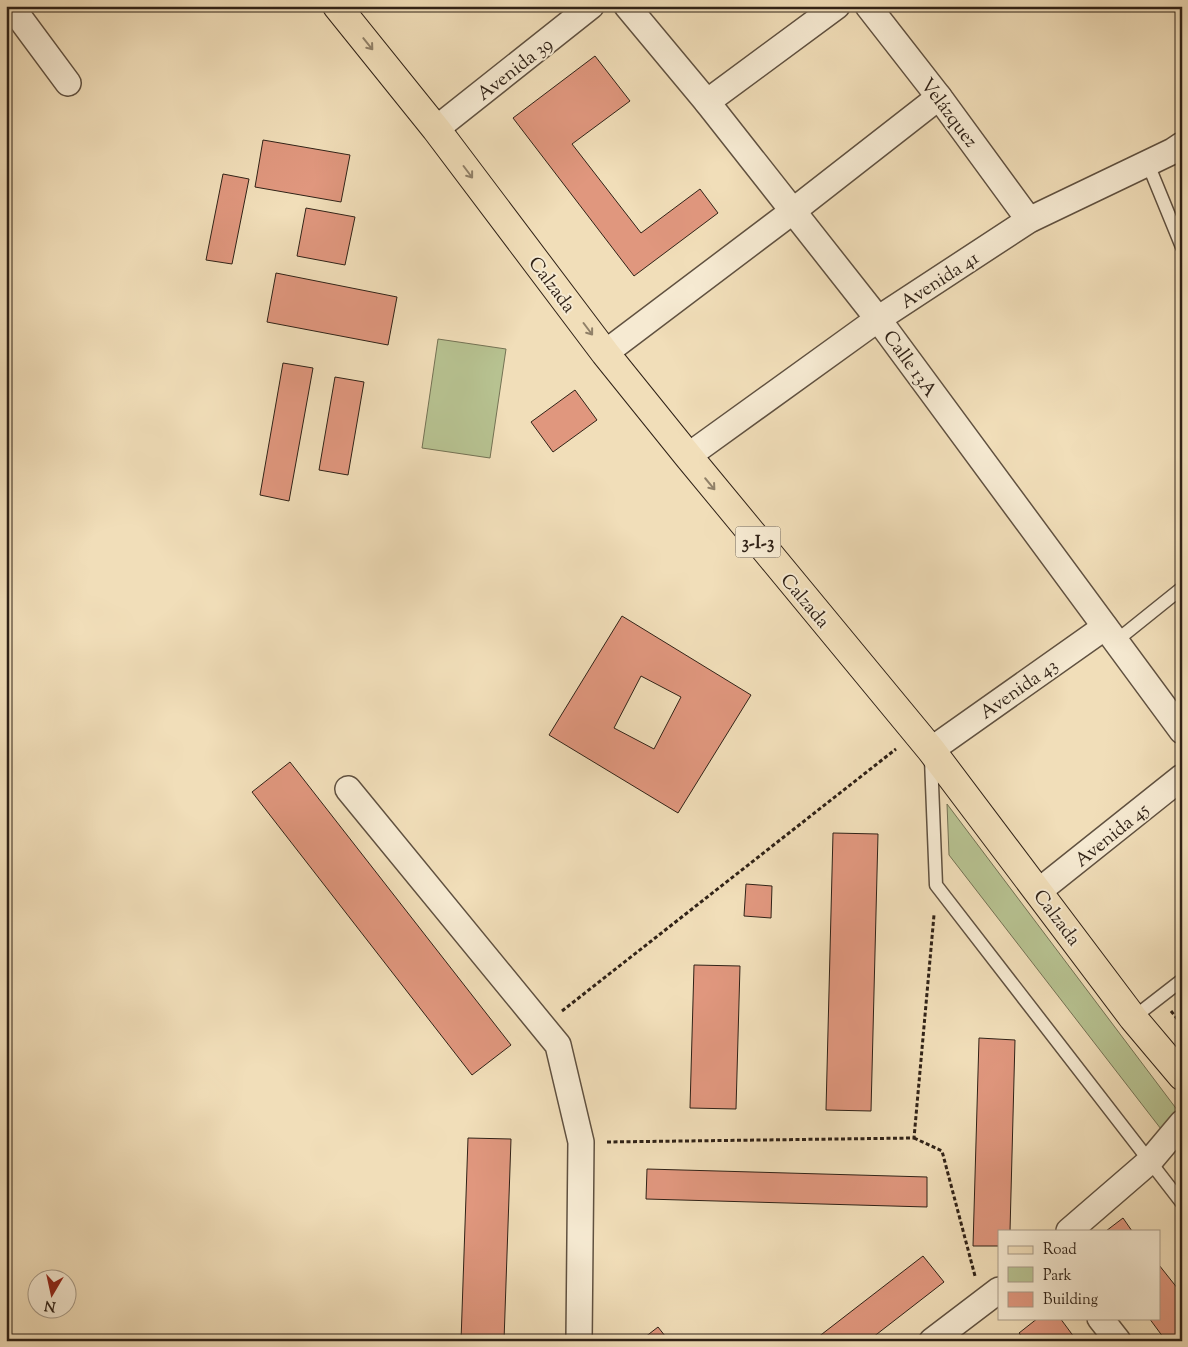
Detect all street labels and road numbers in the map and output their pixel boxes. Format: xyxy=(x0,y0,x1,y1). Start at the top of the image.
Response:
street label: Avenida 39 xyxy=(472,32,559,108)
street label: Velázquez xyxy=(913,73,983,154)
street label: Avenida 41 xyxy=(896,245,985,317)
street label: Calzada xyxy=(521,252,581,319)
street label: Calle 13A xyxy=(876,326,943,404)
road number: 3-I-3 xyxy=(736,526,780,558)
street label: Calzada xyxy=(773,568,835,635)
street label: Avenida 43 xyxy=(975,653,1064,727)
street label: Avenida 45 xyxy=(1070,797,1156,874)
street label: Calzada xyxy=(1026,885,1086,952)

